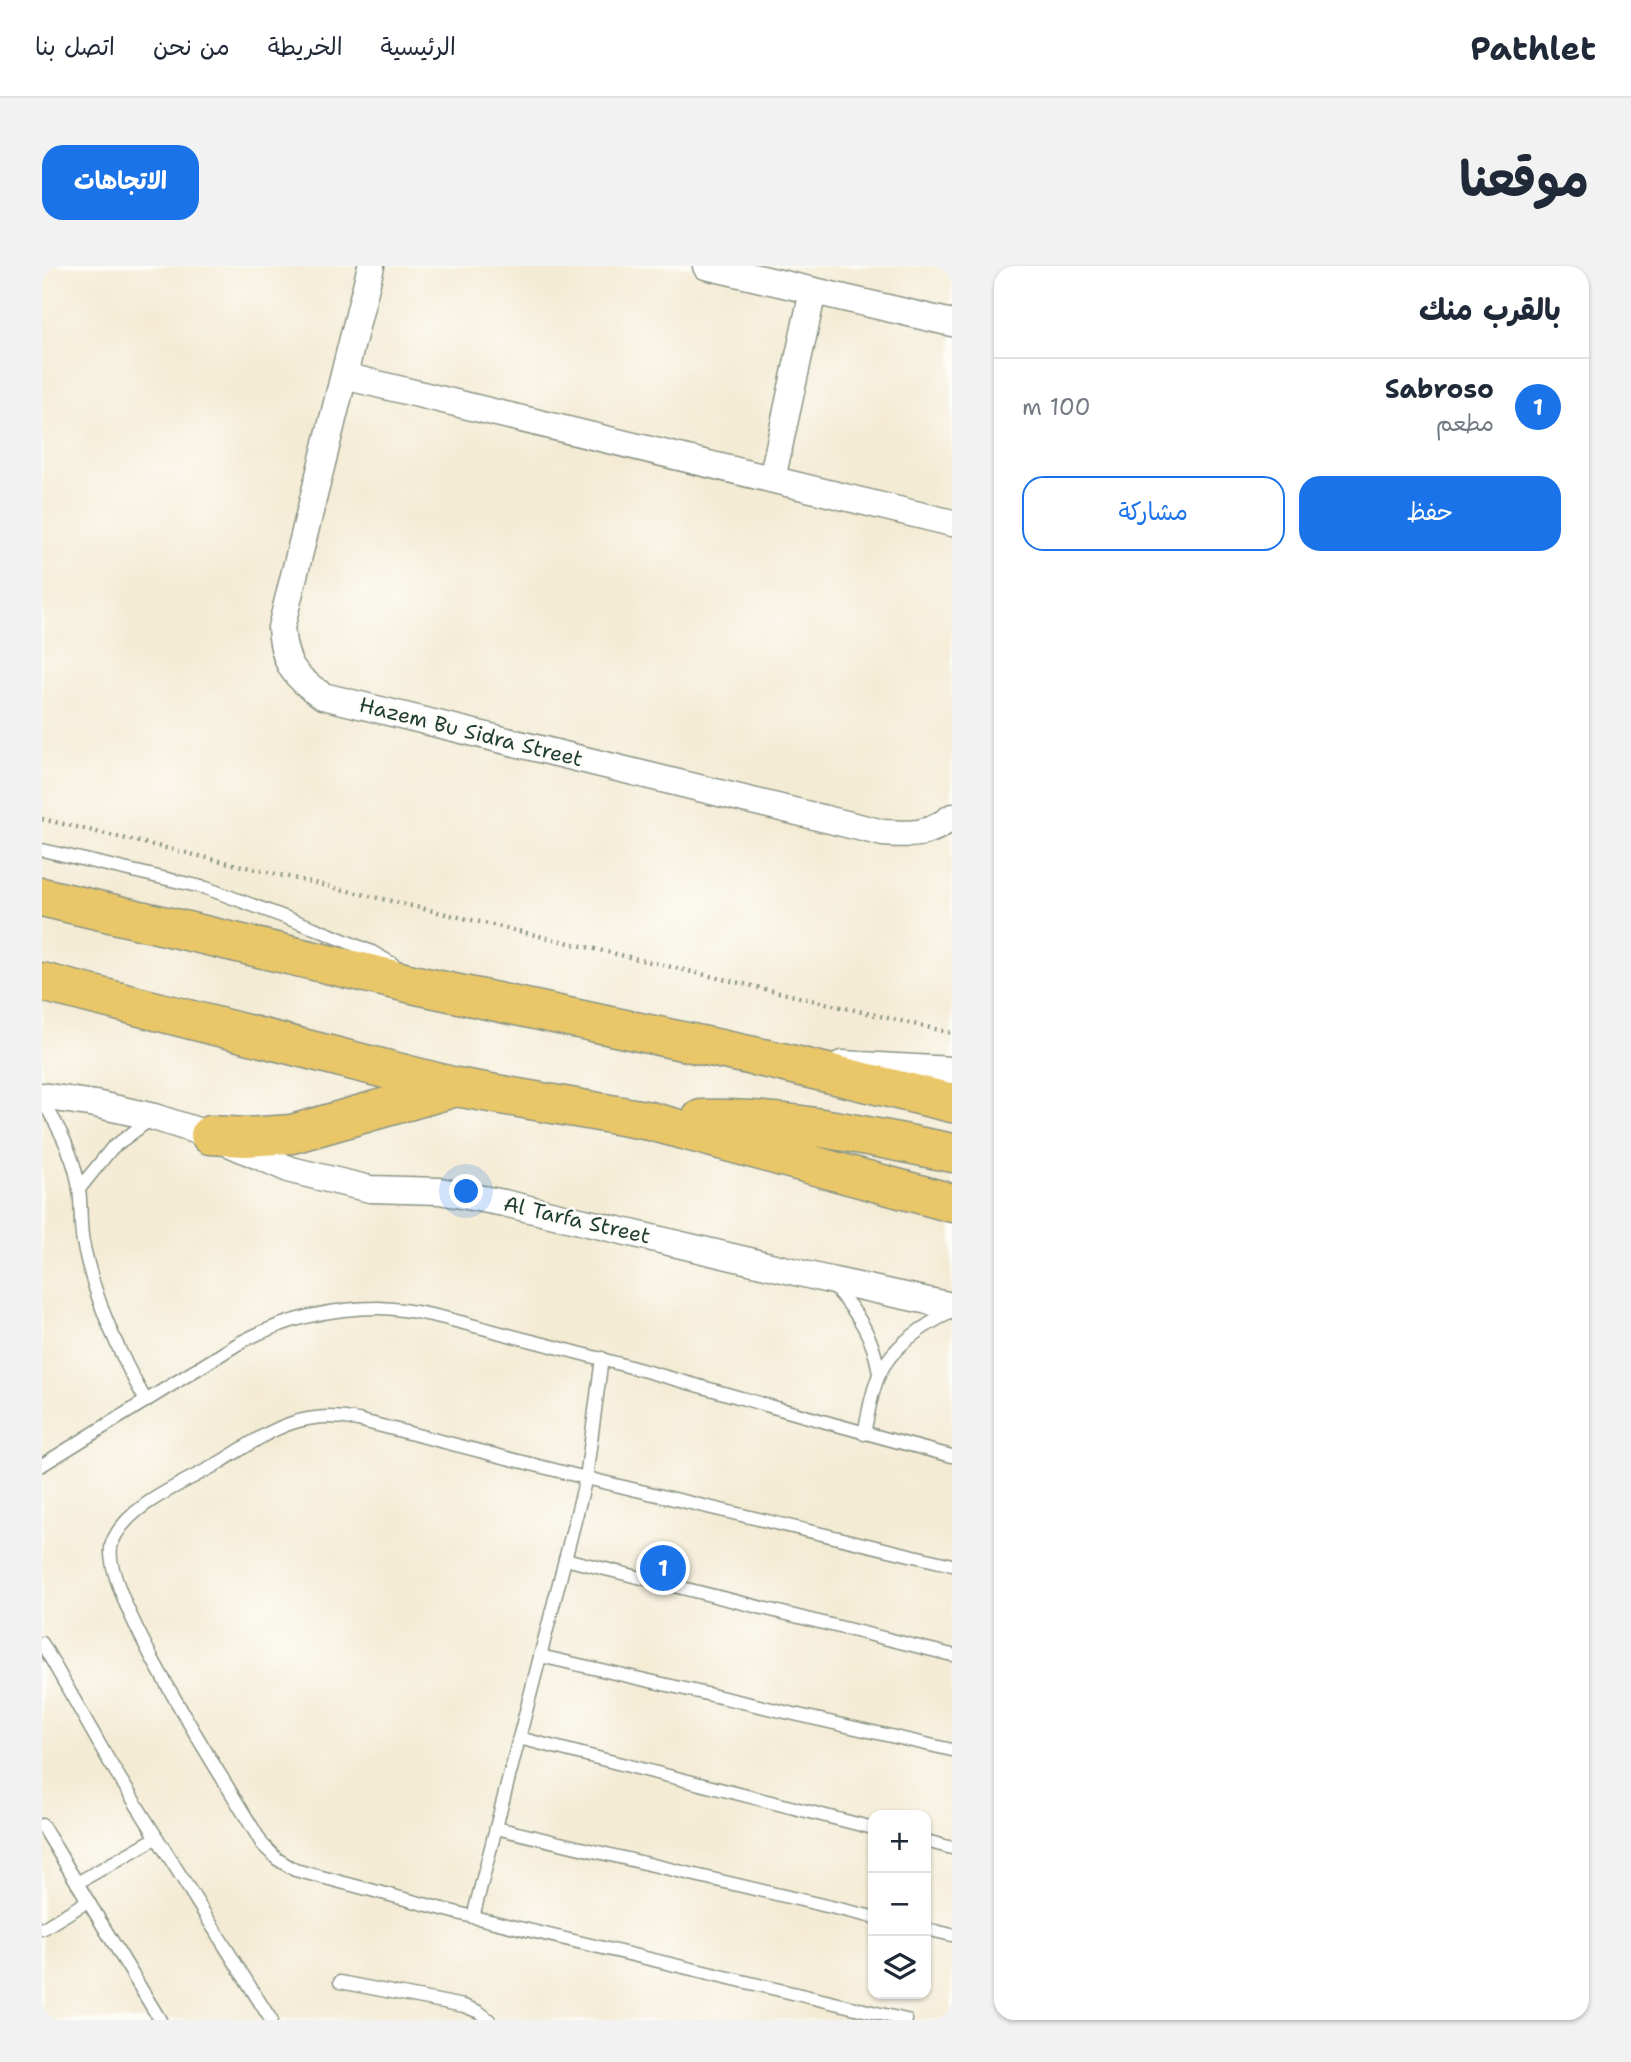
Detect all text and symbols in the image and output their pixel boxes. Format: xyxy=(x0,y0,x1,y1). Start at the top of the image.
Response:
text: Pathlet xyxy=(1470,26,1596,71)
text: اتصل بنا xyxy=(35,31,115,63)
text: من نحن xyxy=(153,31,230,63)
text: الخريطة xyxy=(268,31,343,63)
text: الرئيسية xyxy=(381,31,456,63)
button: الاتجاهات xyxy=(42,145,199,220)
text: موقعنا xyxy=(1459,146,1589,212)
text: بالقرب منك xyxy=(1419,289,1561,330)
text: Sabroso xyxy=(1385,371,1494,406)
text: 100 m xyxy=(1022,392,1091,422)
text: 1 xyxy=(1533,392,1543,422)
text: مطعم xyxy=(1436,408,1494,438)
button: مشاركة xyxy=(1022,476,1285,551)
button: حفظ xyxy=(1299,476,1561,551)
street label: Hazem Bu Sidra Street xyxy=(356,691,586,773)
your location xyxy=(449,1174,483,1208)
street label: Al Tarfa Street xyxy=(501,1190,653,1250)
pin: 1 xyxy=(640,1542,686,1594)
map controls xyxy=(868,1810,931,1999)
button: + xyxy=(868,1810,931,1873)
button: − xyxy=(868,1873,931,1936)
button: layers xyxy=(868,1936,931,1999)

